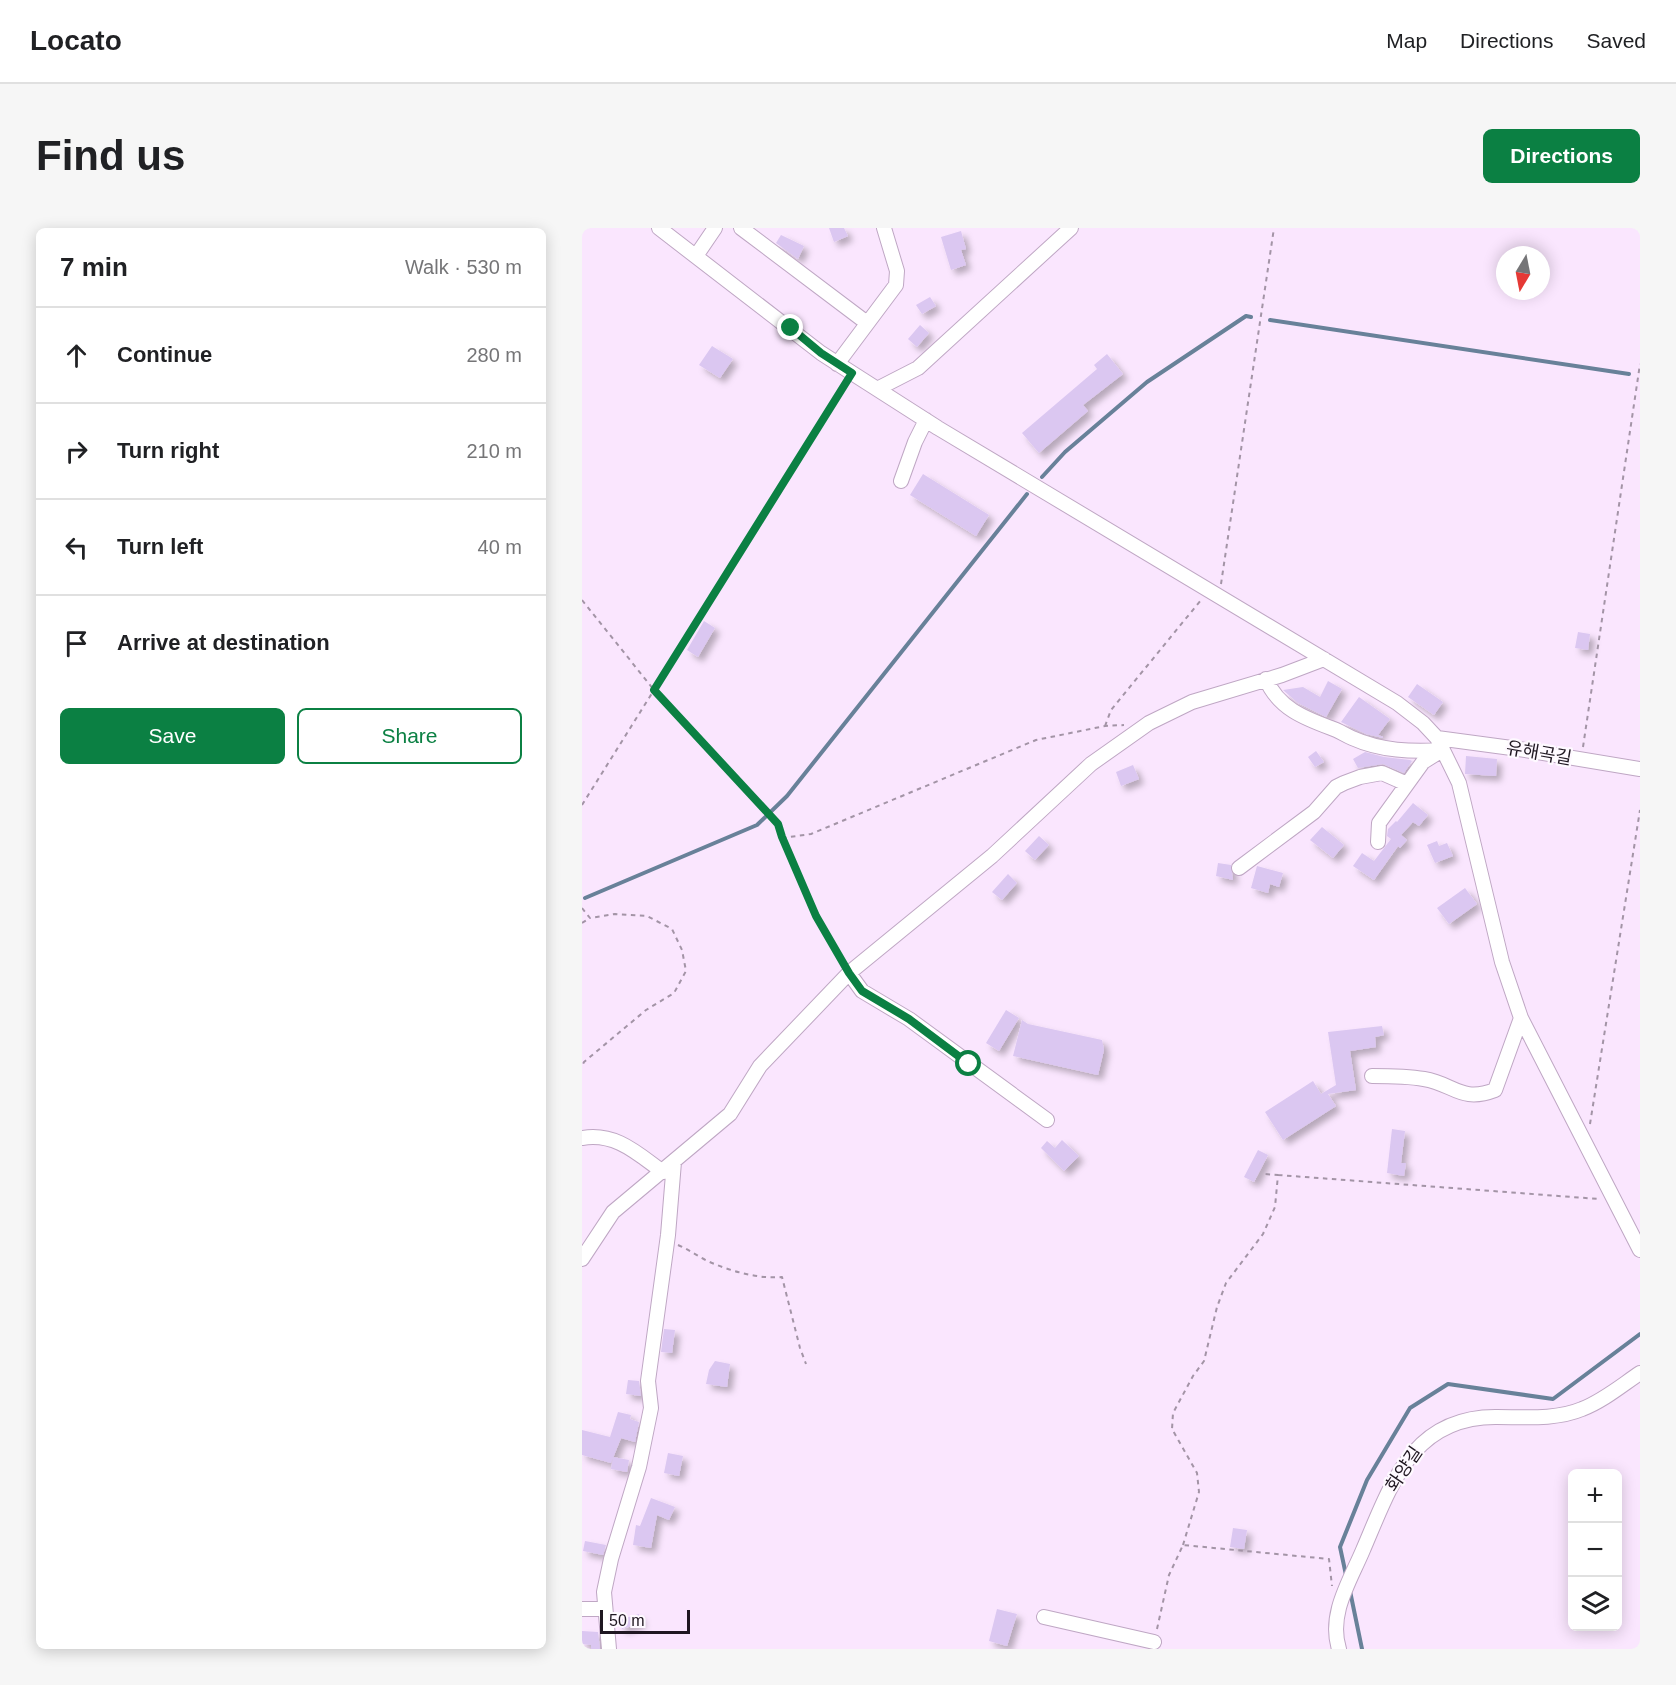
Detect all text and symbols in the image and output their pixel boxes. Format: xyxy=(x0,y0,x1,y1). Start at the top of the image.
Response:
text: Locato xyxy=(30,25,122,56)
text: Map xyxy=(1386,29,1427,52)
text: Directions xyxy=(1460,29,1553,52)
text: Saved xyxy=(1586,29,1646,52)
button: Directions xyxy=(1483,129,1640,183)
text: Find us xyxy=(36,132,185,179)
north arrow xyxy=(1496,246,1550,300)
text: 7 min xyxy=(60,252,128,282)
text: Walk · 530 m xyxy=(405,256,522,278)
route end xyxy=(777,314,803,340)
icon: ahead xyxy=(60,339,93,372)
text: Continue xyxy=(117,342,212,367)
text: 280 m xyxy=(466,344,522,366)
icon: right xyxy=(60,435,93,468)
text: Turn right xyxy=(117,438,219,463)
text: 210 m xyxy=(466,440,522,462)
icon: left xyxy=(60,531,93,564)
text: Turn left xyxy=(117,534,203,559)
text: 40 m xyxy=(478,536,522,558)
icon: arrive xyxy=(60,627,93,660)
text: Arrive at destination xyxy=(117,630,330,655)
button: Save xyxy=(60,708,285,764)
button: Share xyxy=(297,708,522,764)
street label: 유해곡길 xyxy=(1505,737,1573,769)
route start xyxy=(955,1050,981,1076)
street label: 화양길 xyxy=(1382,1443,1426,1495)
map controls xyxy=(1568,1469,1622,1631)
button: + xyxy=(1568,1469,1622,1523)
button: − xyxy=(1568,1523,1622,1577)
button: layers xyxy=(1568,1577,1622,1631)
scale bar xyxy=(600,1607,690,1634)
text: 50 m xyxy=(609,1612,645,1629)

